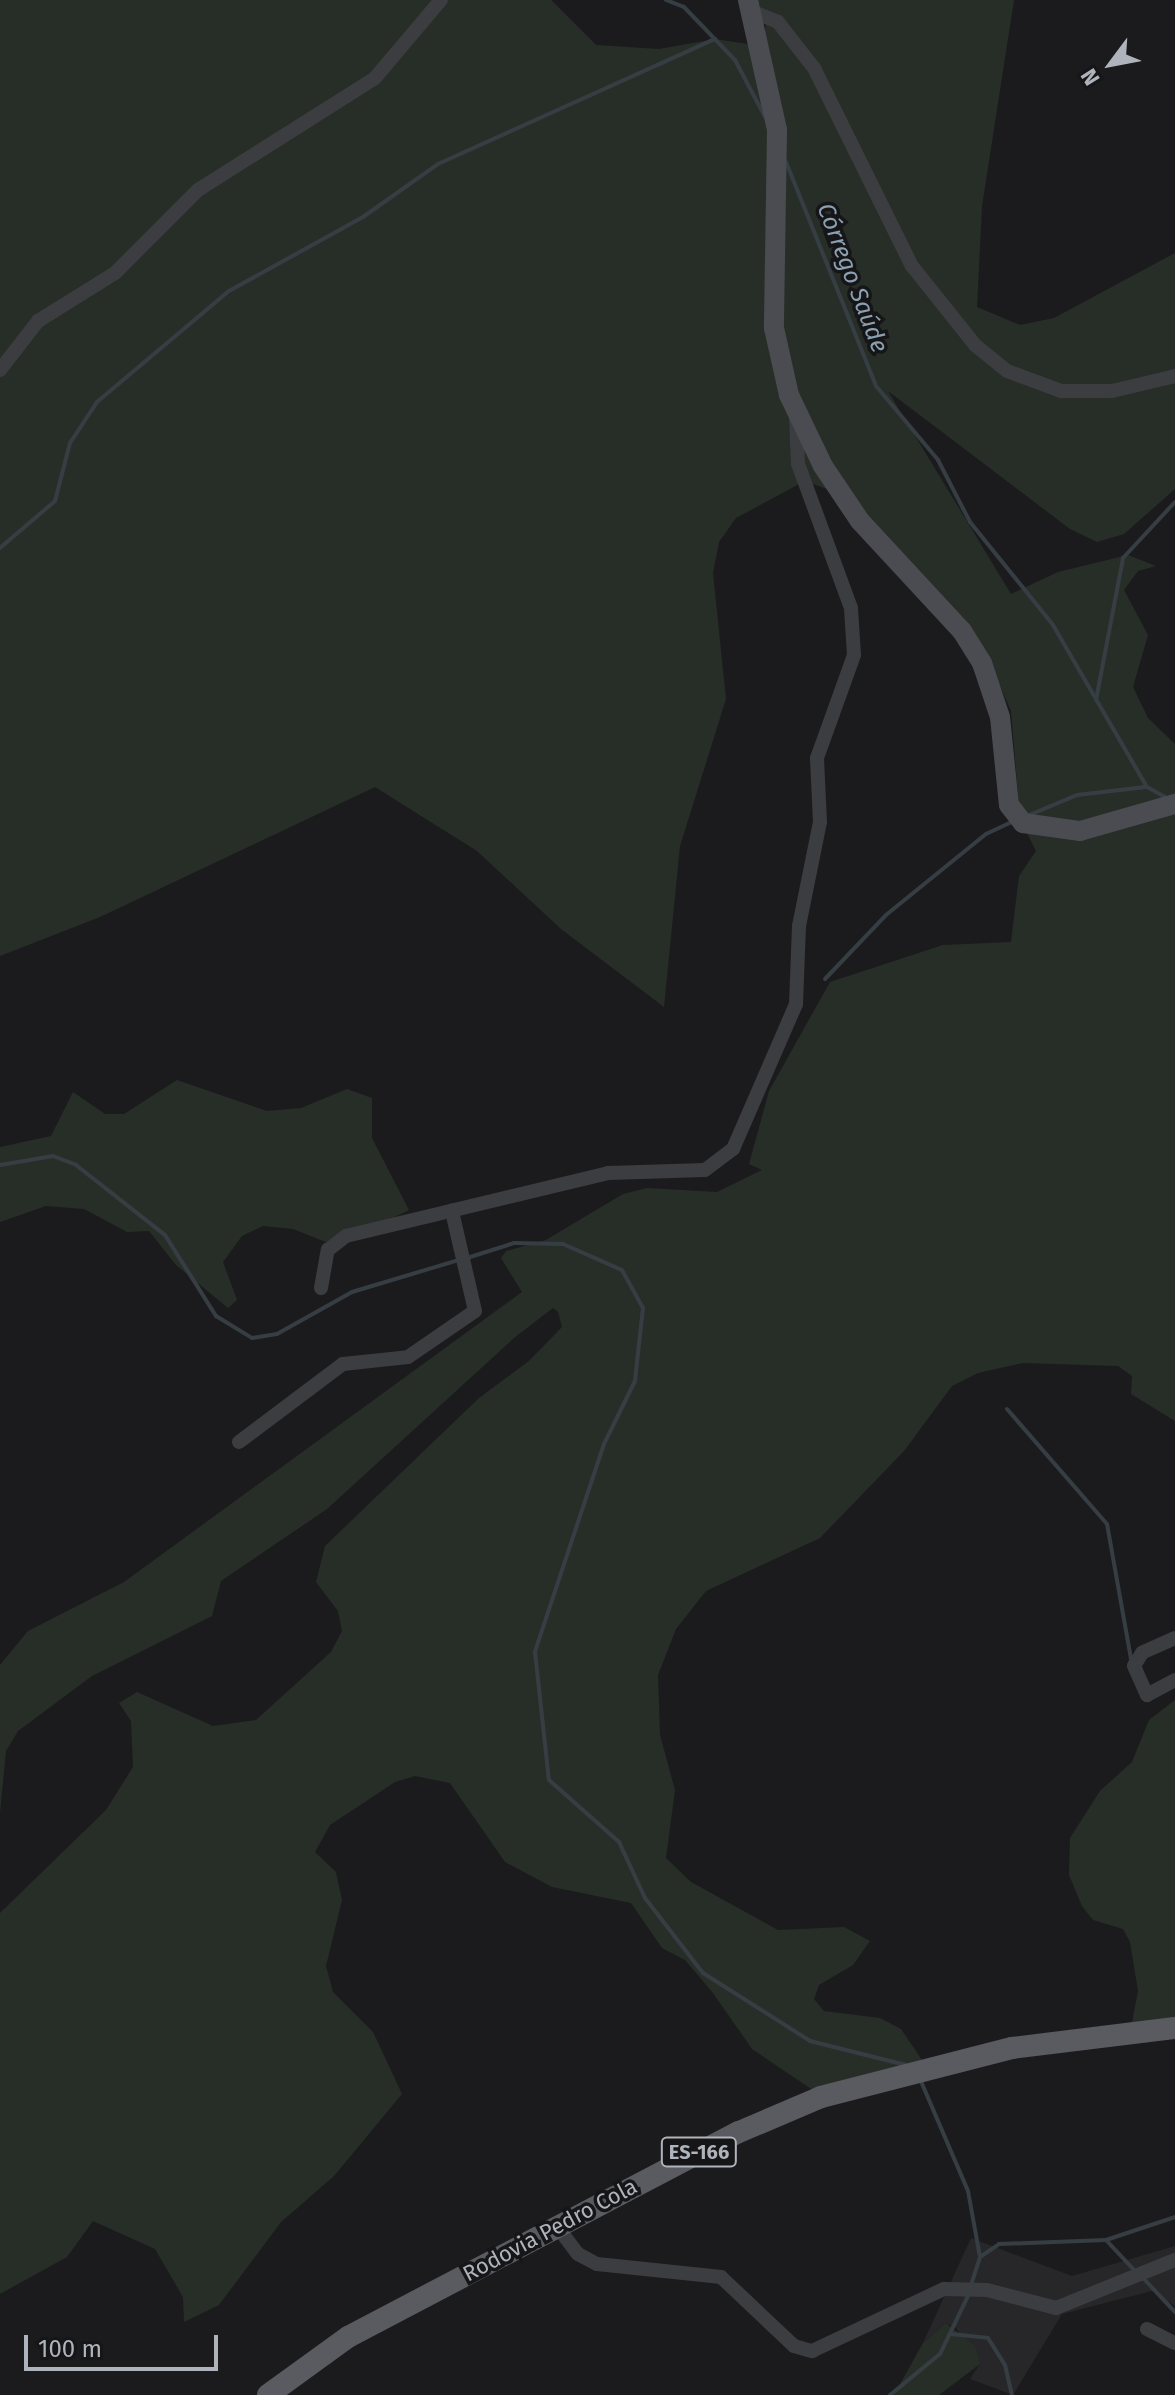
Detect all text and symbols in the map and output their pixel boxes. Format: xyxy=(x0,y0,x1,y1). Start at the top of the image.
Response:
north arrow xyxy=(1071,24,1151,104)
text: N xyxy=(1075,64,1106,90)
water label: Córrego Saúde xyxy=(810,199,894,357)
road number: ES-166 xyxy=(659,2136,739,2168)
street label: Rodovia Pedro Cola xyxy=(458,2173,642,2287)
scale bar xyxy=(28,2319,222,2369)
text: 100 m xyxy=(38,2335,102,2363)

